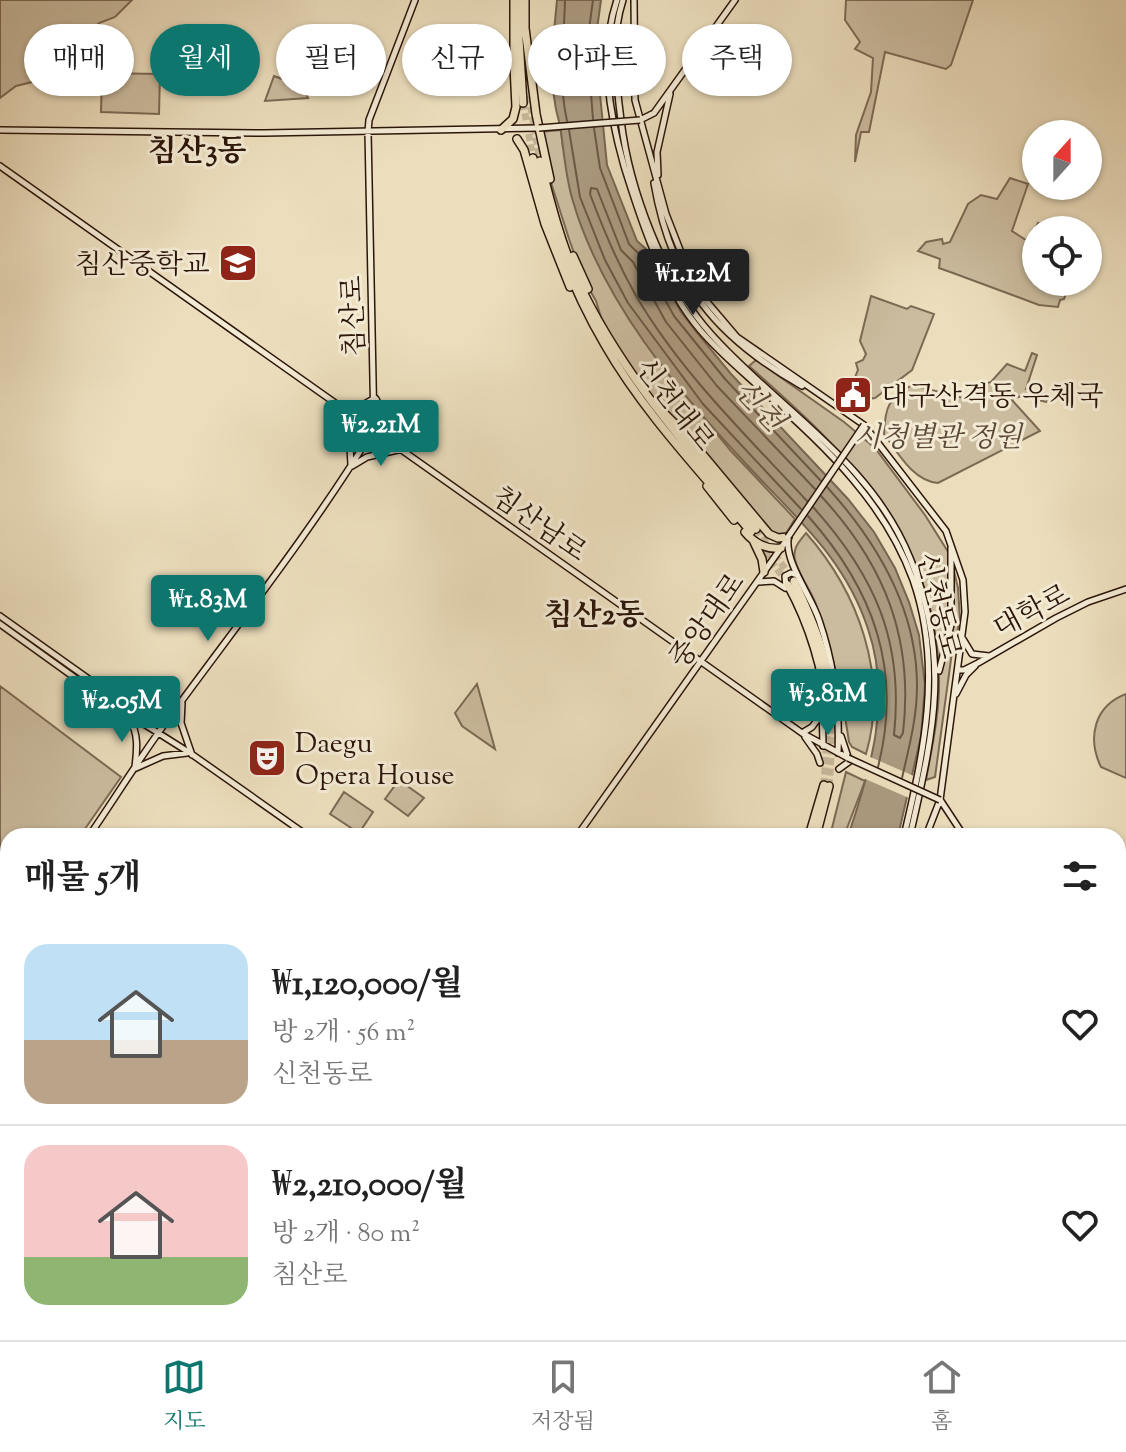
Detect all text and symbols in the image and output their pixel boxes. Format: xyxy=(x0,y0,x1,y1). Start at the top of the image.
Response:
chip: 매매 xyxy=(24,24,134,96)
chip: 월세 xyxy=(150,24,260,96)
chip: 필터 xyxy=(276,24,386,96)
chip: 신규 xyxy=(402,24,512,96)
chip: 아파트 xyxy=(528,24,666,96)
chip: 주택 xyxy=(682,24,792,96)
north arrow xyxy=(1022,120,1102,200)
map controls xyxy=(1022,120,1102,296)
district label: 침산3동 xyxy=(147,131,247,174)
button: locate xyxy=(1022,216,1102,296)
school or university icon: 침산중학교 xyxy=(217,242,259,284)
place label: 침산중학교 xyxy=(75,246,210,286)
pin: ₩1.12M xyxy=(628,249,758,317)
text: ₩1.12M xyxy=(655,256,731,293)
street label: 침산로 xyxy=(334,275,376,357)
street label: 신천대로 xyxy=(625,351,723,461)
water label: 신천 xyxy=(723,371,795,444)
public building icon: 대구산격동 우체국 xyxy=(832,374,874,416)
place label: 대구산격동 우체국 xyxy=(881,378,1103,418)
pin: ₩2.21M xyxy=(316,400,446,468)
text: ₩2.21M xyxy=(342,407,420,444)
park label: 시청별관 정원 xyxy=(854,419,1024,459)
street label: 침산남로 xyxy=(482,478,594,573)
street label: 신천동로 xyxy=(905,548,970,663)
street label: 중앙대로 xyxy=(661,566,756,678)
pin: ₩1.83M xyxy=(143,575,273,643)
street label: 대학로 xyxy=(987,576,1078,649)
text: ₩1.83M xyxy=(169,582,247,619)
district label: 침산2동 xyxy=(544,595,645,638)
pin: ₩3.81M xyxy=(763,669,893,737)
pin: ₩2.05M xyxy=(57,676,187,744)
text: ₩3.81M xyxy=(789,676,867,713)
text: ₩2.05M xyxy=(82,683,162,720)
place label: Daegu Opera House xyxy=(295,725,455,797)
theatre icon: Daegu Opera House xyxy=(246,737,288,779)
icon: filters xyxy=(1058,854,1102,898)
text: 매물 5개 xyxy=(24,855,141,904)
text: ₩1,120,000/월 xyxy=(272,961,463,1010)
icon: home xyxy=(88,976,184,1072)
icon: heart xyxy=(1058,1002,1102,1046)
text: 방 2개 · 56 m² xyxy=(272,1015,415,1052)
text: 신천동로 xyxy=(272,1057,372,1094)
text: ₩2,210,000/월 xyxy=(272,1162,467,1211)
icon: home xyxy=(88,1177,184,1273)
icon: heart xyxy=(1058,1203,1102,1247)
text: 방 2개 · 80 m² xyxy=(272,1216,420,1253)
text: 침산로 xyxy=(272,1258,347,1295)
tab: 지도 xyxy=(162,1355,206,1439)
tab: 저장됨 xyxy=(531,1355,595,1439)
tab: 홈 xyxy=(920,1355,964,1439)

